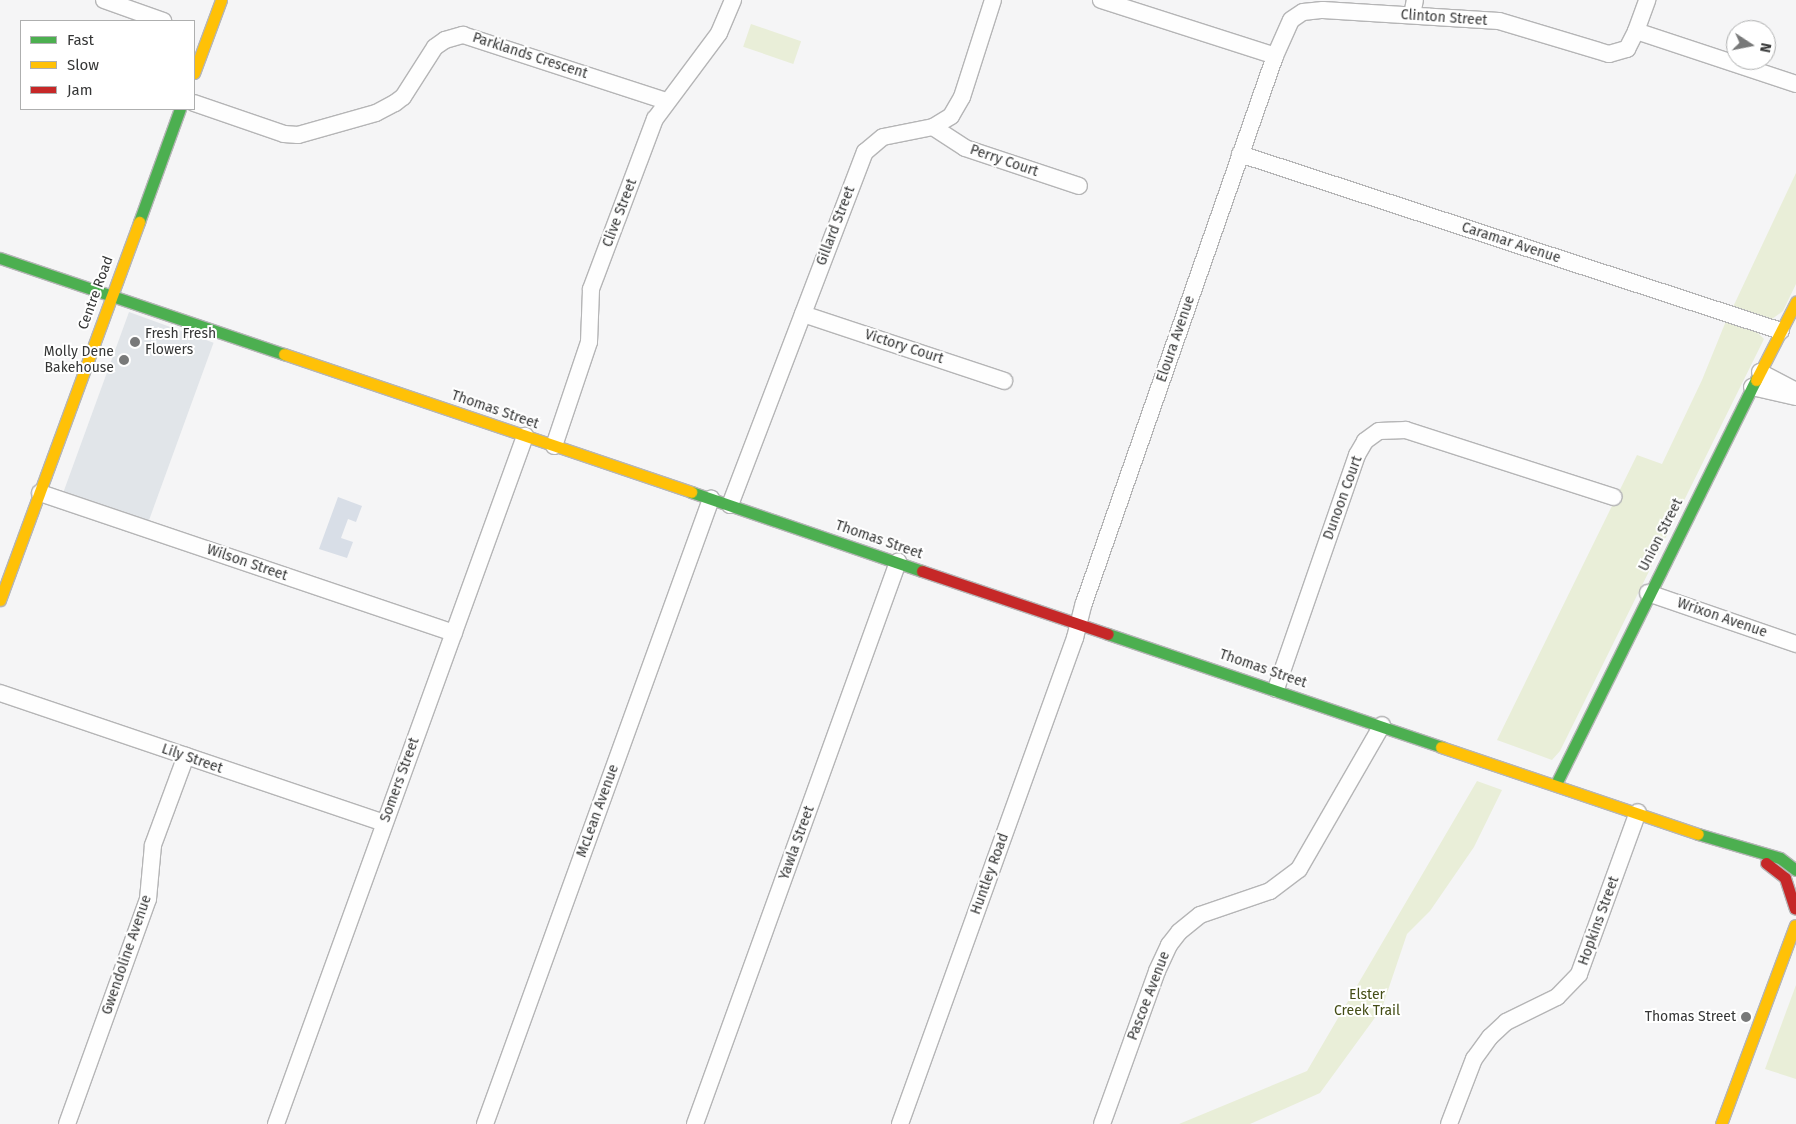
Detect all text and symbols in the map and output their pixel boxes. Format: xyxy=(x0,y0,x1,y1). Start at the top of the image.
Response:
street label: Clinton Street xyxy=(1400,7,1488,29)
legend xyxy=(20,20,195,110)
north arrow xyxy=(1726,20,1776,70)
street label: Parklands Crescent xyxy=(470,29,590,83)
text: Fast xyxy=(67,31,94,49)
text: N xyxy=(1756,42,1774,54)
text: Slow xyxy=(67,56,99,74)
text: Jam xyxy=(67,81,93,99)
street label: Perry Court xyxy=(968,141,1040,181)
street label: Clive Street xyxy=(599,176,641,250)
street label: Gillard Street xyxy=(813,184,859,268)
street label: Caramar Avenue xyxy=(1459,219,1563,267)
street label: Centre Road xyxy=(75,254,117,332)
street label: Eloura Avenue xyxy=(1153,294,1199,384)
place label: Fresh Fresh Flowers xyxy=(145,326,216,358)
street label: Victory Court xyxy=(863,326,945,368)
marker: Fresh Fresh Flowers xyxy=(129,336,141,348)
place label: Molly Dene Bakehouse xyxy=(44,344,114,377)
marker: Molly Dene Bakehouse xyxy=(118,354,130,366)
street label: Thomas Street xyxy=(449,387,541,433)
street label: Dunoon Court xyxy=(1320,454,1366,542)
street label: Union Street xyxy=(1635,496,1687,574)
street label: Thomas Street xyxy=(833,517,925,563)
street label: Wilson Street xyxy=(204,541,290,585)
street label: Wrixon Avenue xyxy=(1675,595,1769,641)
street label: Thomas Street xyxy=(1217,646,1309,692)
street label: Somers Street xyxy=(377,735,423,825)
street label: Lily Street xyxy=(159,741,225,777)
street label: McLean Avenue xyxy=(573,762,623,860)
street label: Yawla Street xyxy=(776,804,818,882)
street label: Huntley Road xyxy=(968,831,1012,917)
street label: Hopkins Street xyxy=(1575,874,1623,968)
street label: Gwendoline Avenue xyxy=(99,893,155,1017)
street label: Pascoe Avenue xyxy=(1124,949,1174,1043)
park label: Elster Creek Trail xyxy=(1334,987,1400,1020)
place label: Thomas Street xyxy=(1645,1009,1736,1025)
marker: Thomas Street xyxy=(1740,1011,1752,1023)

